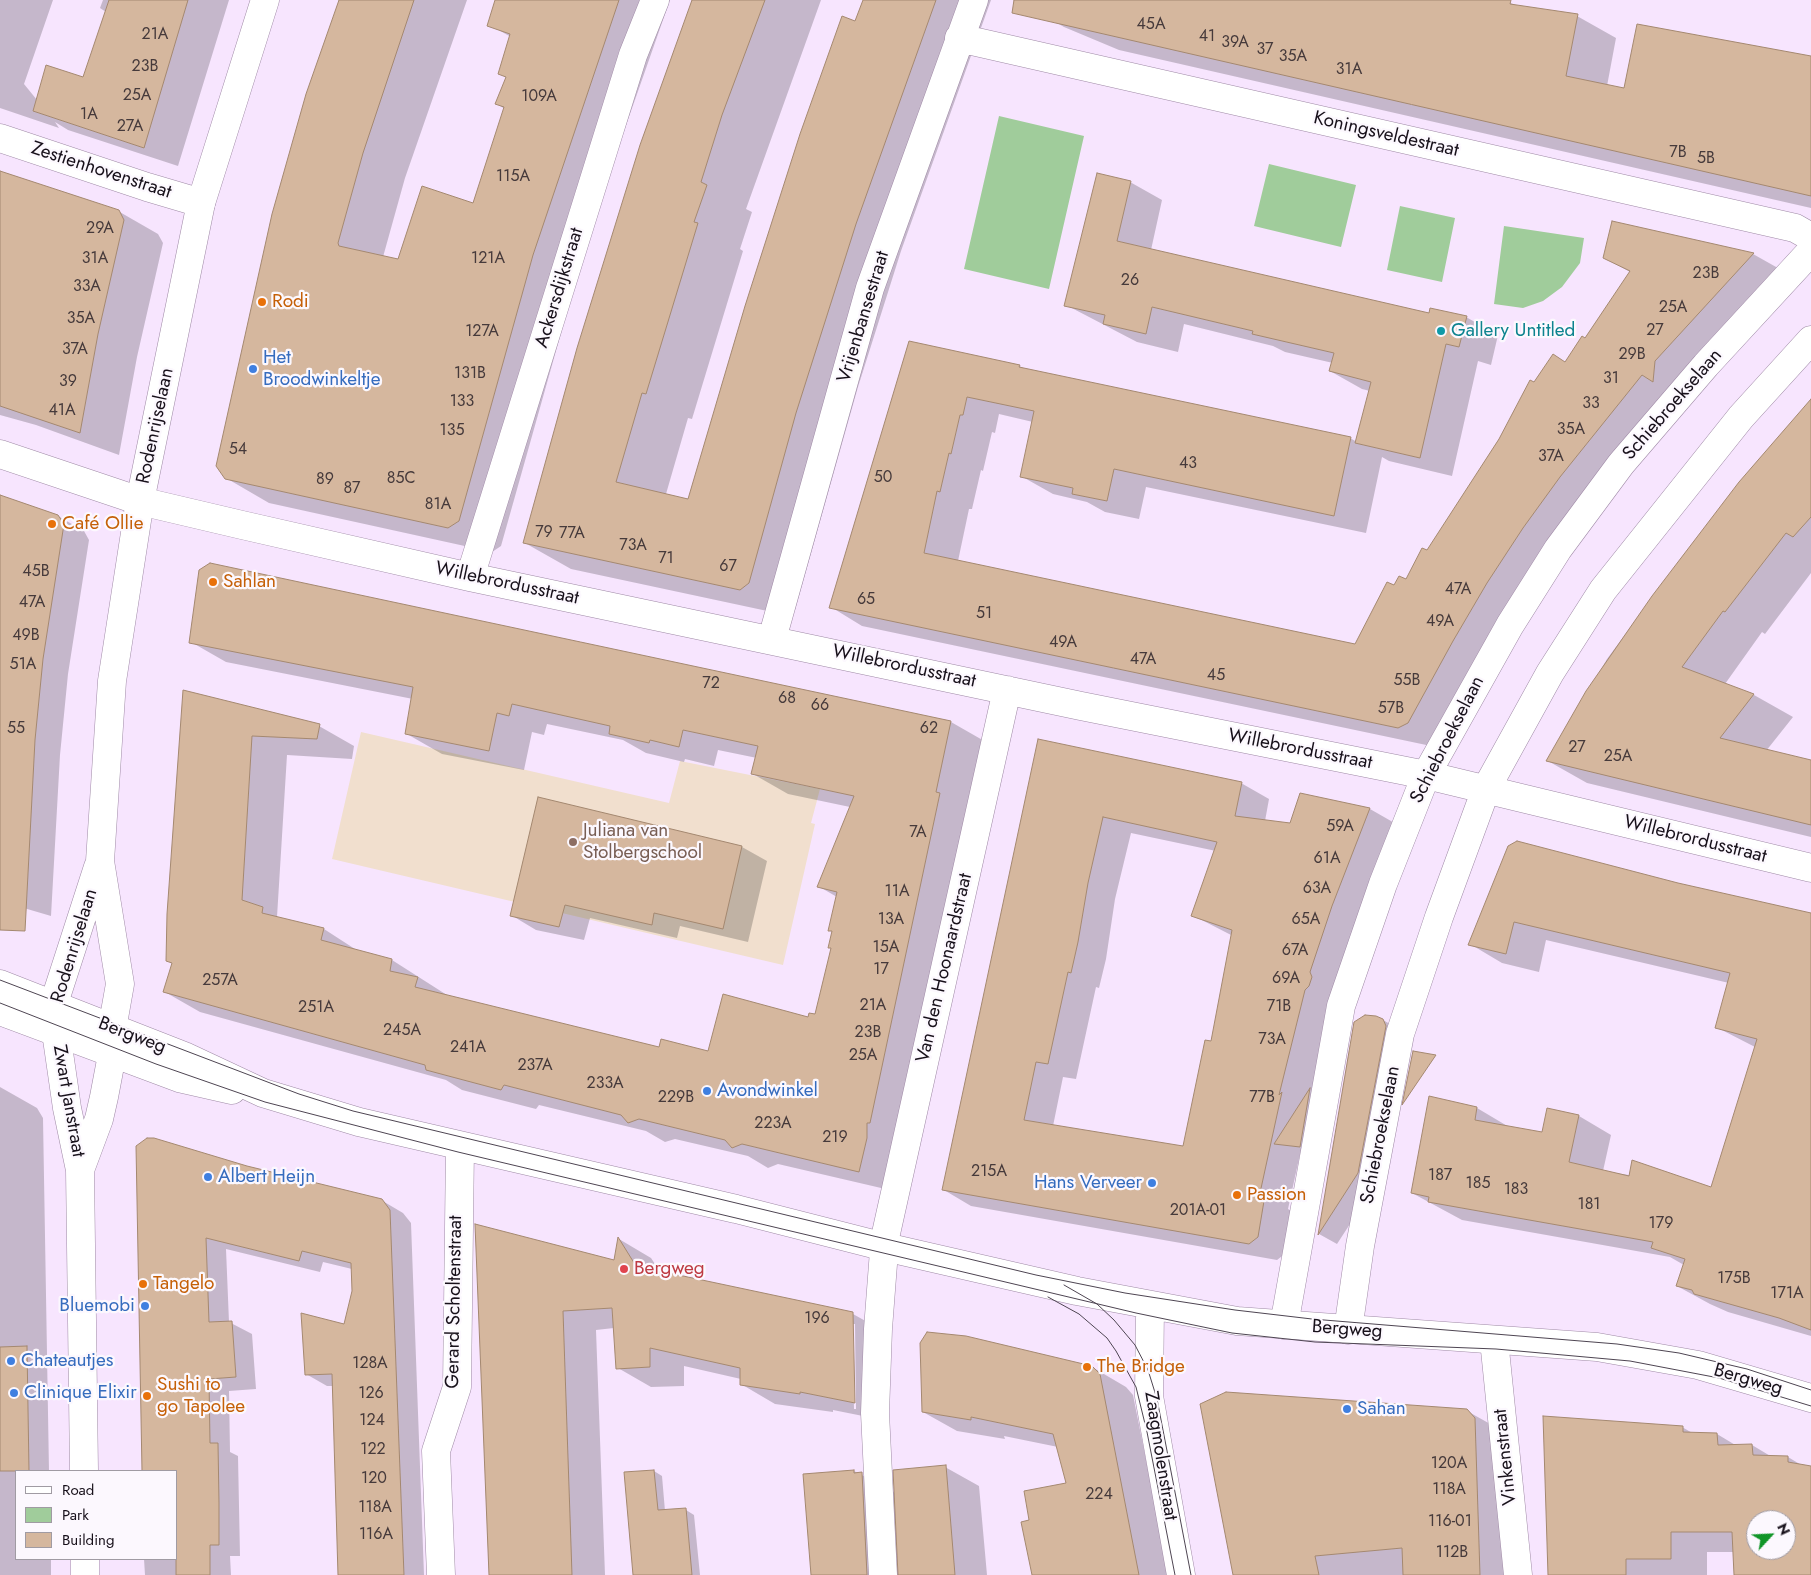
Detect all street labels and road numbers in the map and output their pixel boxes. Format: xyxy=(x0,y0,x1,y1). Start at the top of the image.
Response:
street label: Koningsveldestraat xyxy=(1311,107,1461,163)
street label: Zestienhovenstraat xyxy=(28,138,174,204)
street label: Ackersdijkstraat xyxy=(531,225,589,351)
street label: Vrijenbansestraat xyxy=(833,249,895,385)
street label: Schiebroekselaan xyxy=(1619,345,1727,465)
street label: Rodenrijselaan xyxy=(133,366,179,486)
street label: Willebrordusstraat xyxy=(433,558,581,610)
street label: Willebrordusstraat xyxy=(830,641,978,693)
street label: Schiebroekselaan xyxy=(1406,673,1490,807)
street label: Willebrordusstraat xyxy=(1226,725,1374,775)
street label: Willebrordusstraat xyxy=(1621,811,1769,869)
street label: Van den Hoonaardstraat xyxy=(912,871,978,1065)
street label: Rodenrijselaan xyxy=(47,886,103,1006)
street label: Bergweg xyxy=(95,1013,169,1059)
street label: Zwart Janstraat xyxy=(47,1043,89,1159)
street label: Schiebroekselaan xyxy=(1356,1064,1406,1206)
street label: Gerard Scholtenstraat xyxy=(442,1215,468,1389)
street label: Bergweg xyxy=(1311,1316,1383,1344)
street label: Bergweg xyxy=(1711,1359,1785,1401)
street label: Zaagmolenstraat xyxy=(1139,1390,1181,1522)
street label: Vinkenstraat xyxy=(1490,1408,1522,1506)

